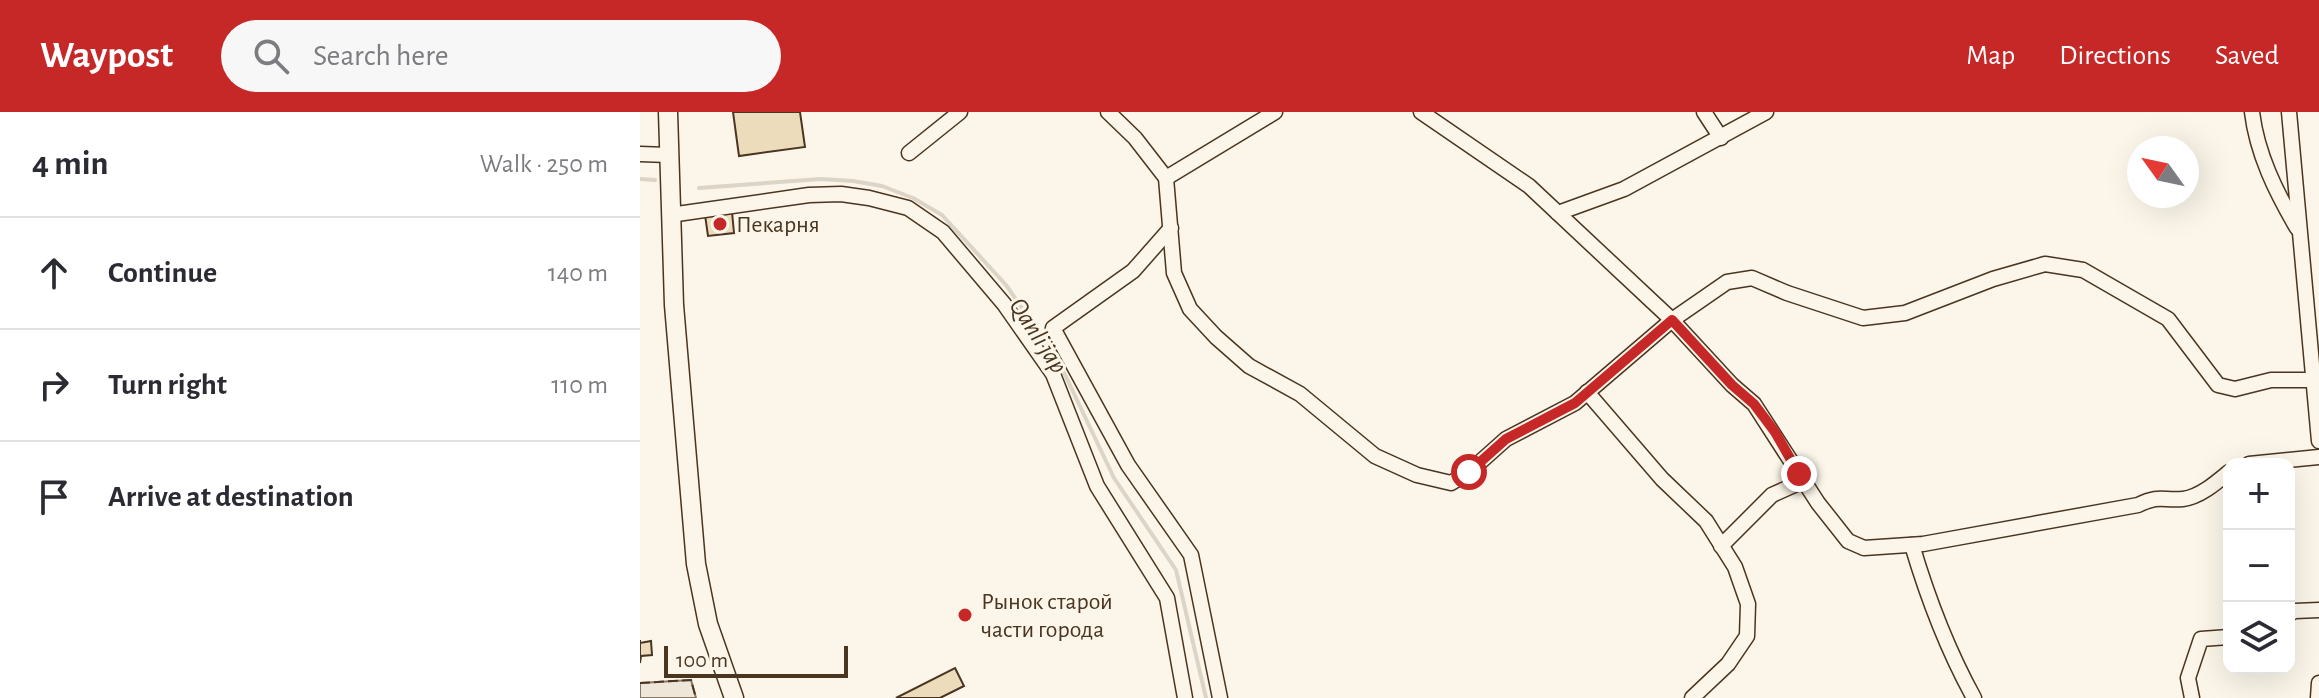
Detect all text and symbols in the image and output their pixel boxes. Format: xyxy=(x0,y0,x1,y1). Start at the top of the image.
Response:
search box xyxy=(221,20,781,92)
icon: search xyxy=(249,34,293,78)
text: Waypost xyxy=(40,37,173,75)
text: Search here xyxy=(313,41,449,71)
text: Map xyxy=(1966,42,2015,70)
text: Directions xyxy=(2059,42,2171,70)
text: Saved xyxy=(2215,42,2279,70)
north arrow xyxy=(2127,136,2199,208)
text: 4 min xyxy=(32,147,109,181)
text: Walk · 250 m xyxy=(480,151,608,177)
place label: Пекарня xyxy=(736,213,820,237)
marker: Пекарня xyxy=(711,215,729,233)
icon: ahead xyxy=(32,251,76,295)
text: Continue xyxy=(108,258,217,288)
text: 140 m xyxy=(548,260,608,286)
water label: Qanli jap xyxy=(1004,293,1072,378)
icon: right xyxy=(32,363,76,407)
text: Turn right xyxy=(108,370,227,400)
text: 110 m xyxy=(551,372,608,398)
route start xyxy=(1451,454,1487,490)
route end xyxy=(1781,456,1817,492)
map controls xyxy=(2223,458,2295,674)
button: + xyxy=(2223,458,2295,530)
icon: arrive xyxy=(32,475,76,519)
text: Arrive at destination xyxy=(108,482,354,512)
button: − xyxy=(2223,530,2295,602)
place label: Рынок старой части города xyxy=(981,590,1113,642)
button: layers xyxy=(2223,602,2295,674)
marker: Рынок старой части города xyxy=(956,606,974,624)
scale bar xyxy=(664,642,848,678)
text: 100 m xyxy=(676,649,728,671)

